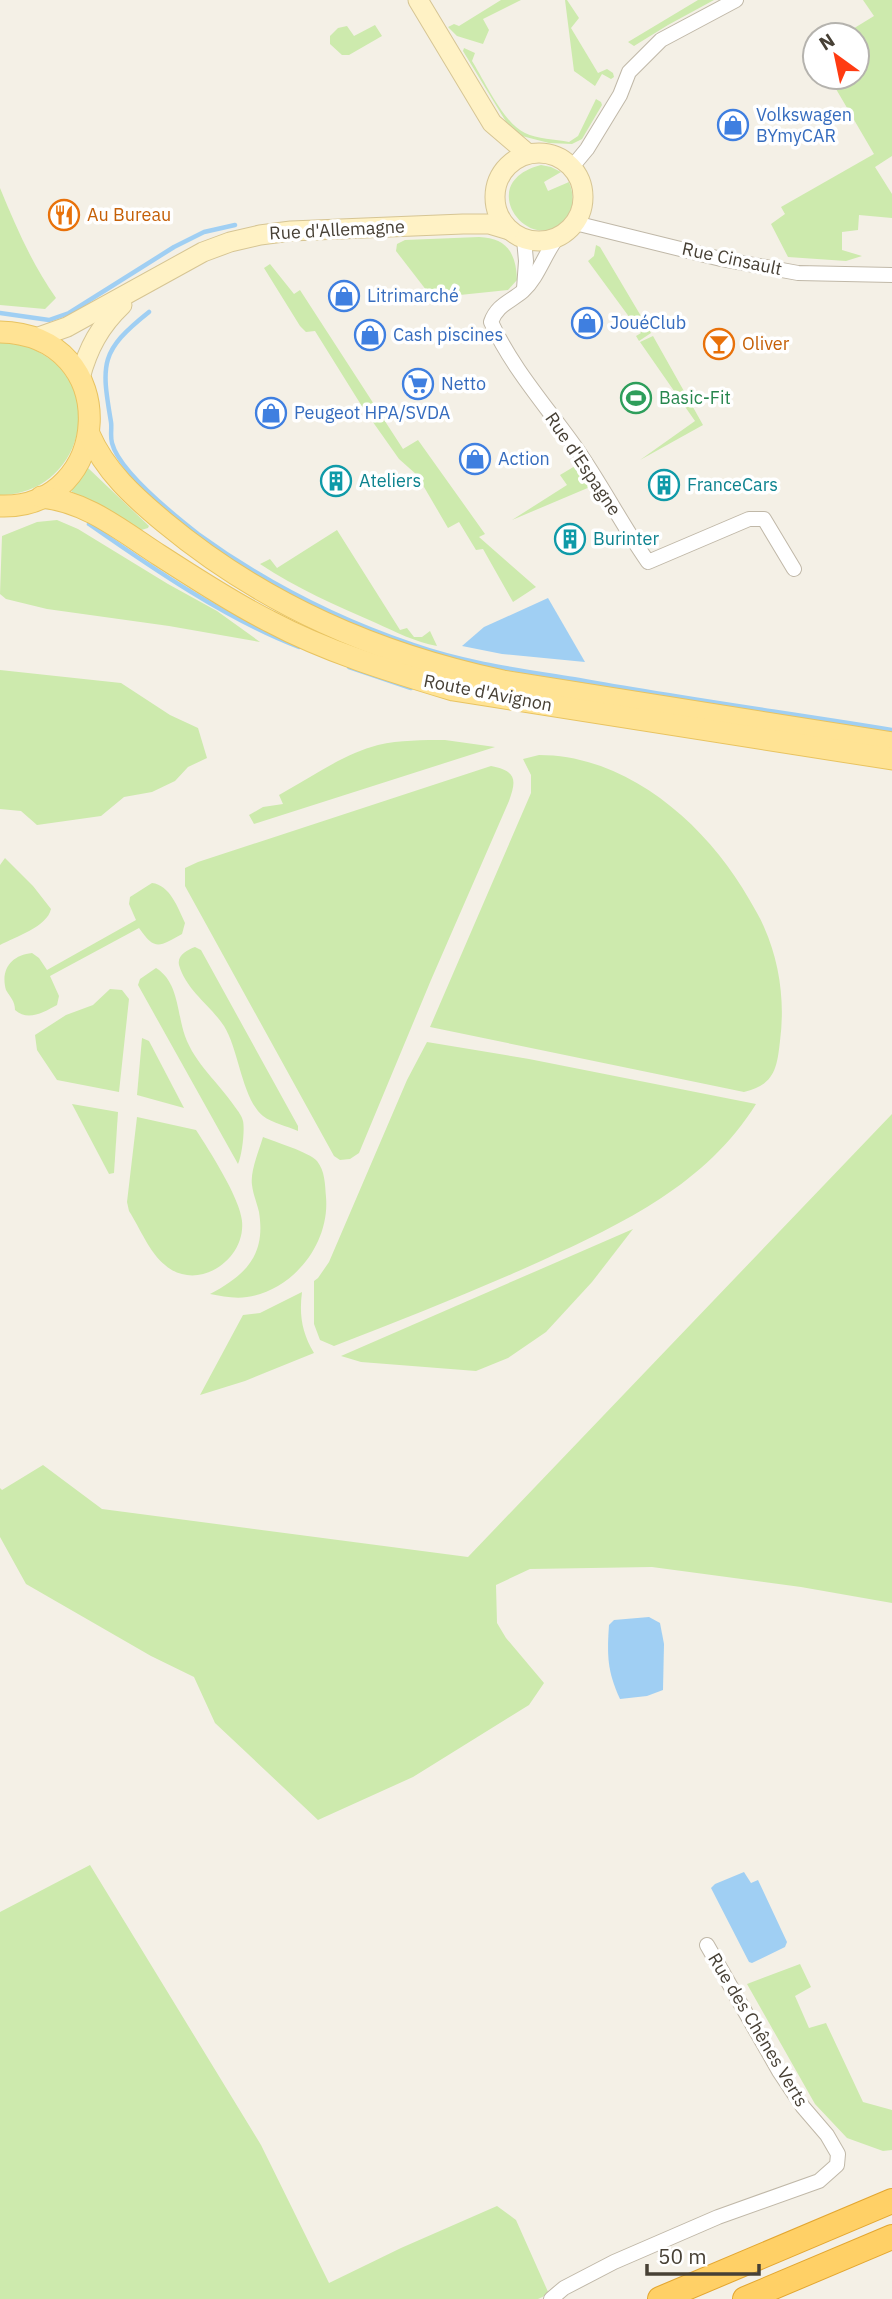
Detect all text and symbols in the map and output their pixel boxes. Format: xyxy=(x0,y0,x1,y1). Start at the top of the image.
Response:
north arrow xyxy=(801,21,871,91)
text: N xyxy=(814,28,839,56)
place label: Volkswagen BYmyCAR xyxy=(756,103,852,147)
shop icon: Volkswagen BYmyCAR xyxy=(716,108,750,142)
restaurant icon: Au Bureau xyxy=(47,198,81,232)
place label: Au Bureau xyxy=(87,203,171,226)
street label: Rue d'Allemagne xyxy=(269,214,406,245)
street label: Rue Cinsault xyxy=(680,237,784,280)
shop icon: Litrimarché xyxy=(327,279,361,313)
place label: Litrimarché xyxy=(367,284,459,307)
shop icon: JouéClub xyxy=(570,306,604,340)
place label: JouéClub xyxy=(610,311,686,334)
shop icon: Cash piscines xyxy=(353,318,387,352)
place label: Cash piscines xyxy=(393,323,503,346)
bar icon: Oliver xyxy=(702,327,736,361)
place label: Oliver xyxy=(742,332,790,355)
supermarket icon: Netto xyxy=(401,367,435,401)
place label: Netto xyxy=(441,372,486,395)
sports icon: Basic-Fit xyxy=(619,381,653,415)
place label: Basic-Fit xyxy=(659,386,731,409)
shop icon: Peugeot HPA/SVDA xyxy=(254,396,288,430)
place label: Peugeot HPA/SVDA xyxy=(294,401,451,424)
street label: Rue d'Espagne xyxy=(540,408,626,520)
shop icon: Action xyxy=(458,442,492,476)
place label: Action xyxy=(498,447,550,470)
building icon: Ateliers xyxy=(319,464,353,498)
building icon: FranceCars xyxy=(647,468,681,502)
place label: Ateliers xyxy=(359,469,421,492)
place label: FranceCars xyxy=(687,473,778,496)
building icon: Burinter xyxy=(553,522,587,556)
place label: Burinter xyxy=(593,527,659,550)
street label: Route d'Avignon xyxy=(422,669,554,716)
street label: Rue des Chênes Verts xyxy=(703,1949,814,2111)
scale bar xyxy=(647,2232,759,2276)
text: 50 m xyxy=(658,2242,707,2270)

